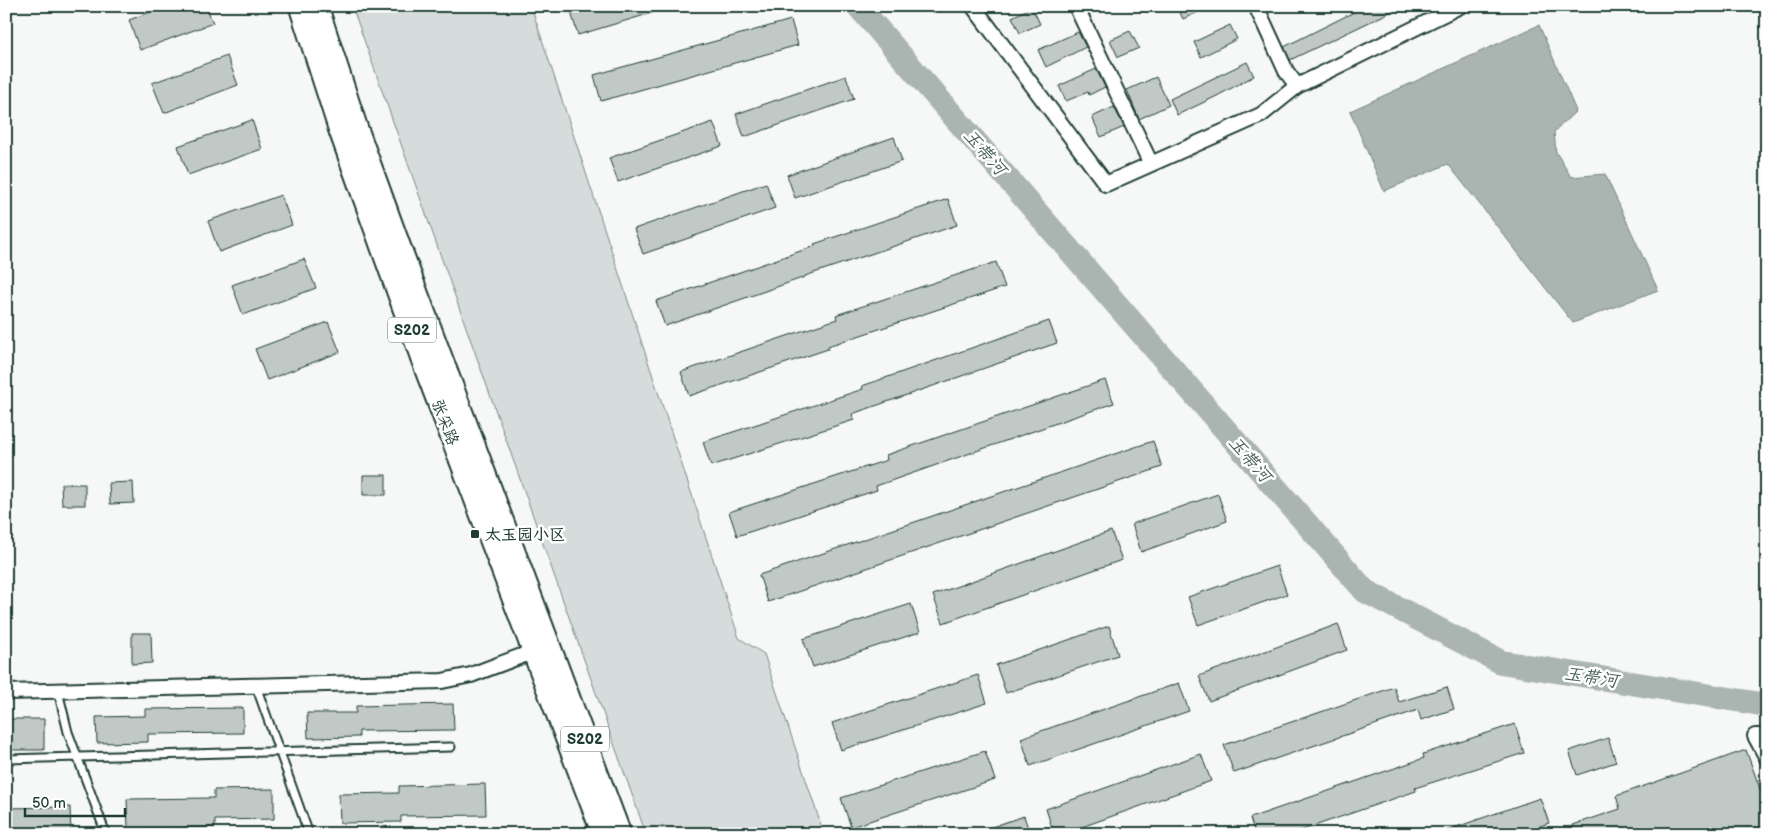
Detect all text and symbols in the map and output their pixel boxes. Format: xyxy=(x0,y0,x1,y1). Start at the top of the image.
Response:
water label: 玉带河 xyxy=(959,125,1012,182)
road number: S202 xyxy=(388,318,436,342)
street label: 张采路 xyxy=(427,397,462,448)
water label: 玉带河 xyxy=(1224,432,1277,489)
place label: 太玉园小区 xyxy=(485,526,565,545)
marker: 太玉园小区 xyxy=(469,528,481,540)
water label: 玉带河 xyxy=(1563,663,1622,693)
road number: S202 xyxy=(561,726,609,752)
scale bar xyxy=(25,785,125,817)
text: 50 m xyxy=(32,794,66,813)

